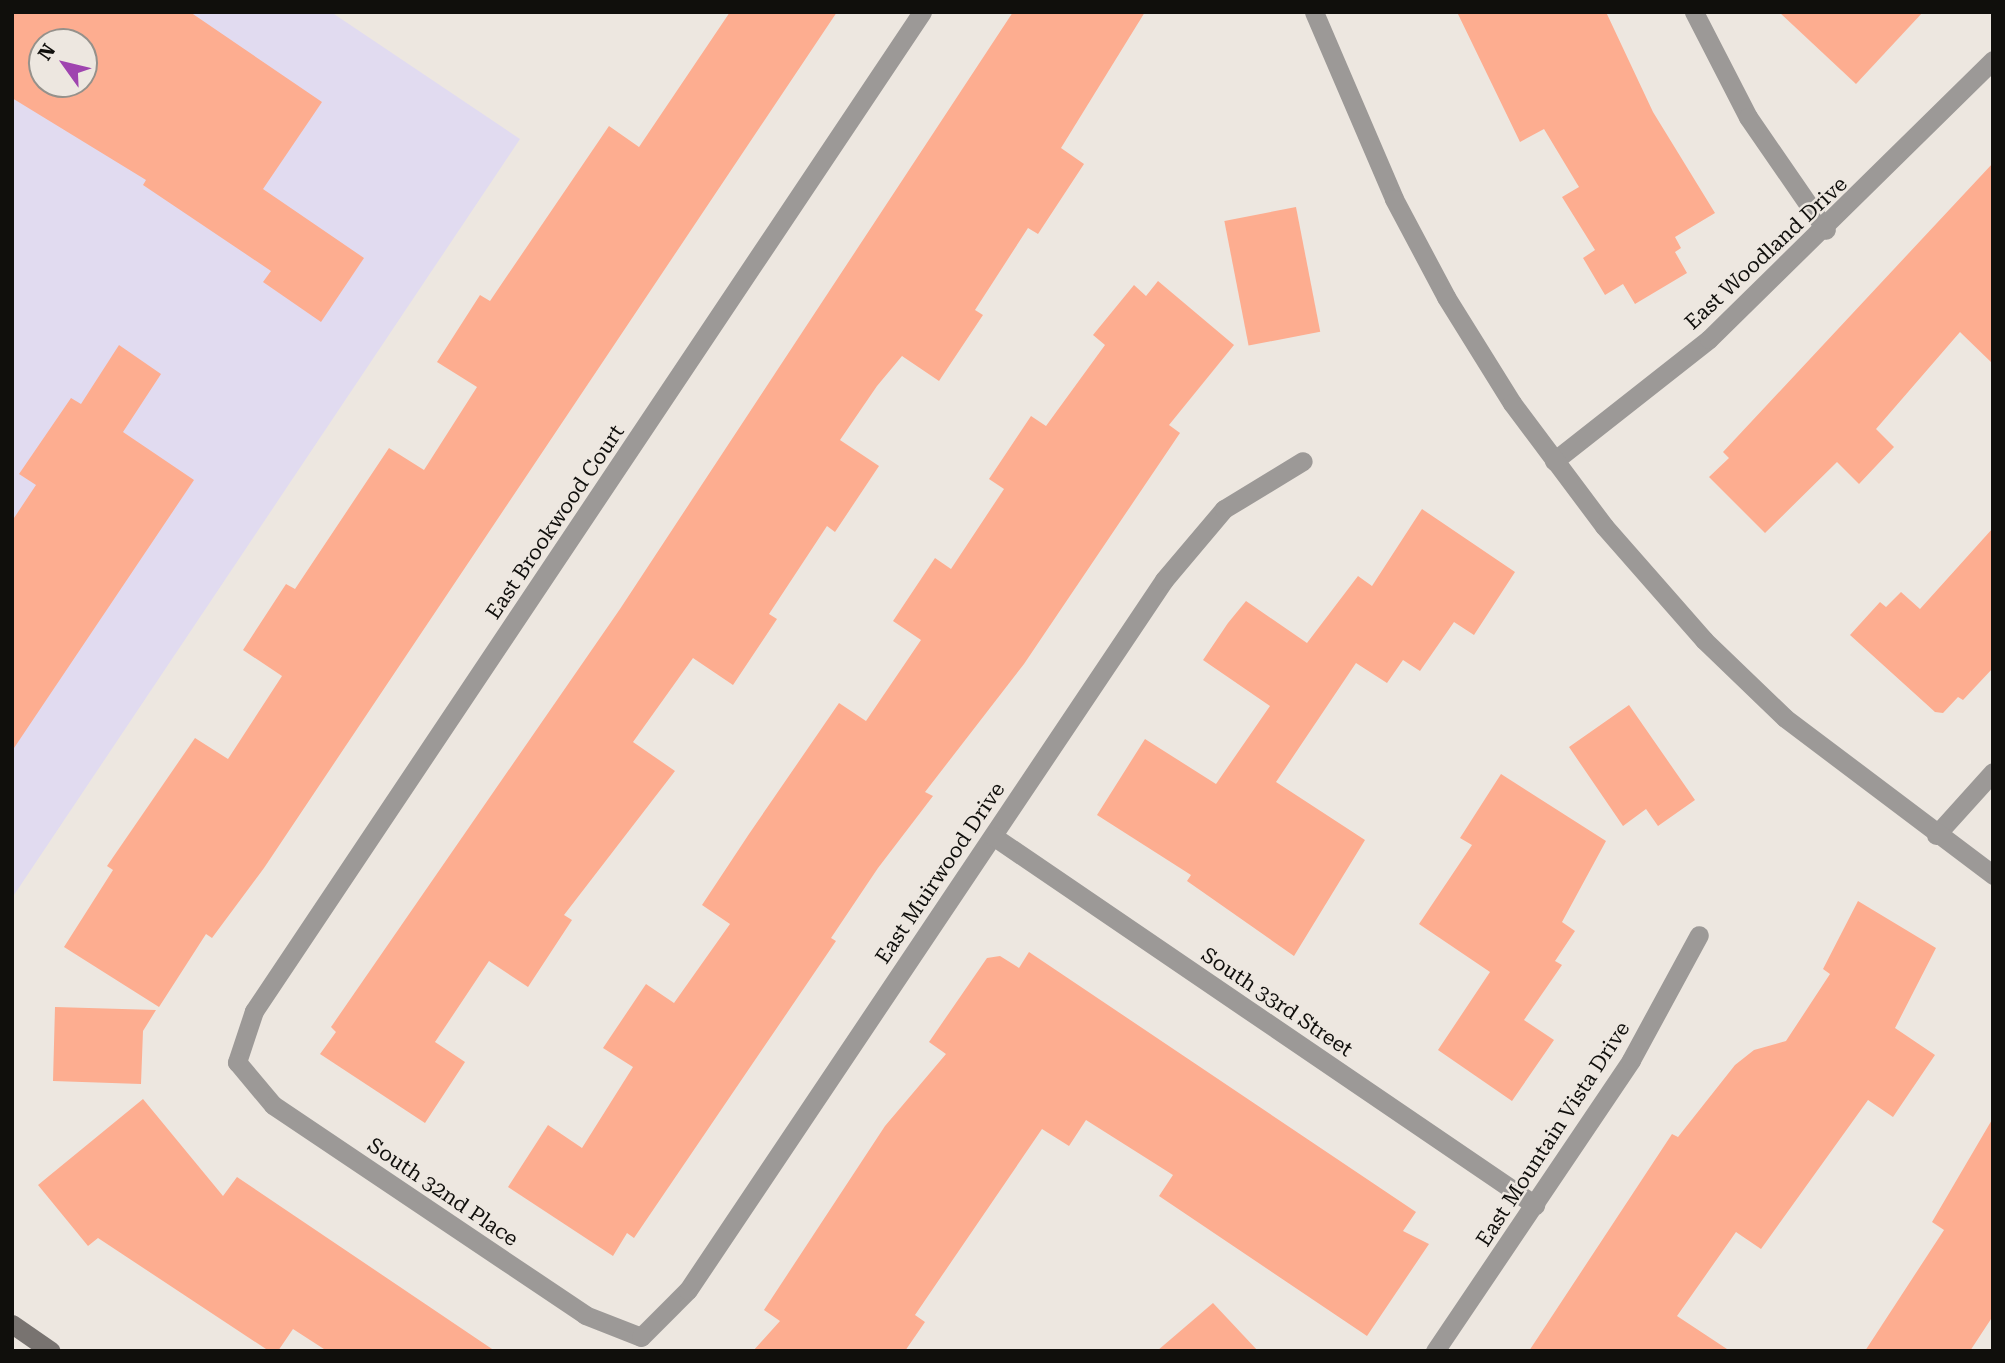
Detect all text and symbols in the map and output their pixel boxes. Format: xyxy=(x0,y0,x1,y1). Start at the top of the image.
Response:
north arrow xyxy=(28,28,98,98)
text: N xyxy=(33,40,60,65)
street label: East Woodland Drive xyxy=(1680,171,1852,335)
street label: East Brookwood Court xyxy=(481,420,629,624)
street label: East Muirwood Drive xyxy=(870,778,1010,968)
street label: South 33rd Street xyxy=(1197,942,1357,1062)
street label: East Mountain Vista Drive xyxy=(1471,1017,1635,1251)
street label: South 32nd Place xyxy=(363,1132,523,1252)

